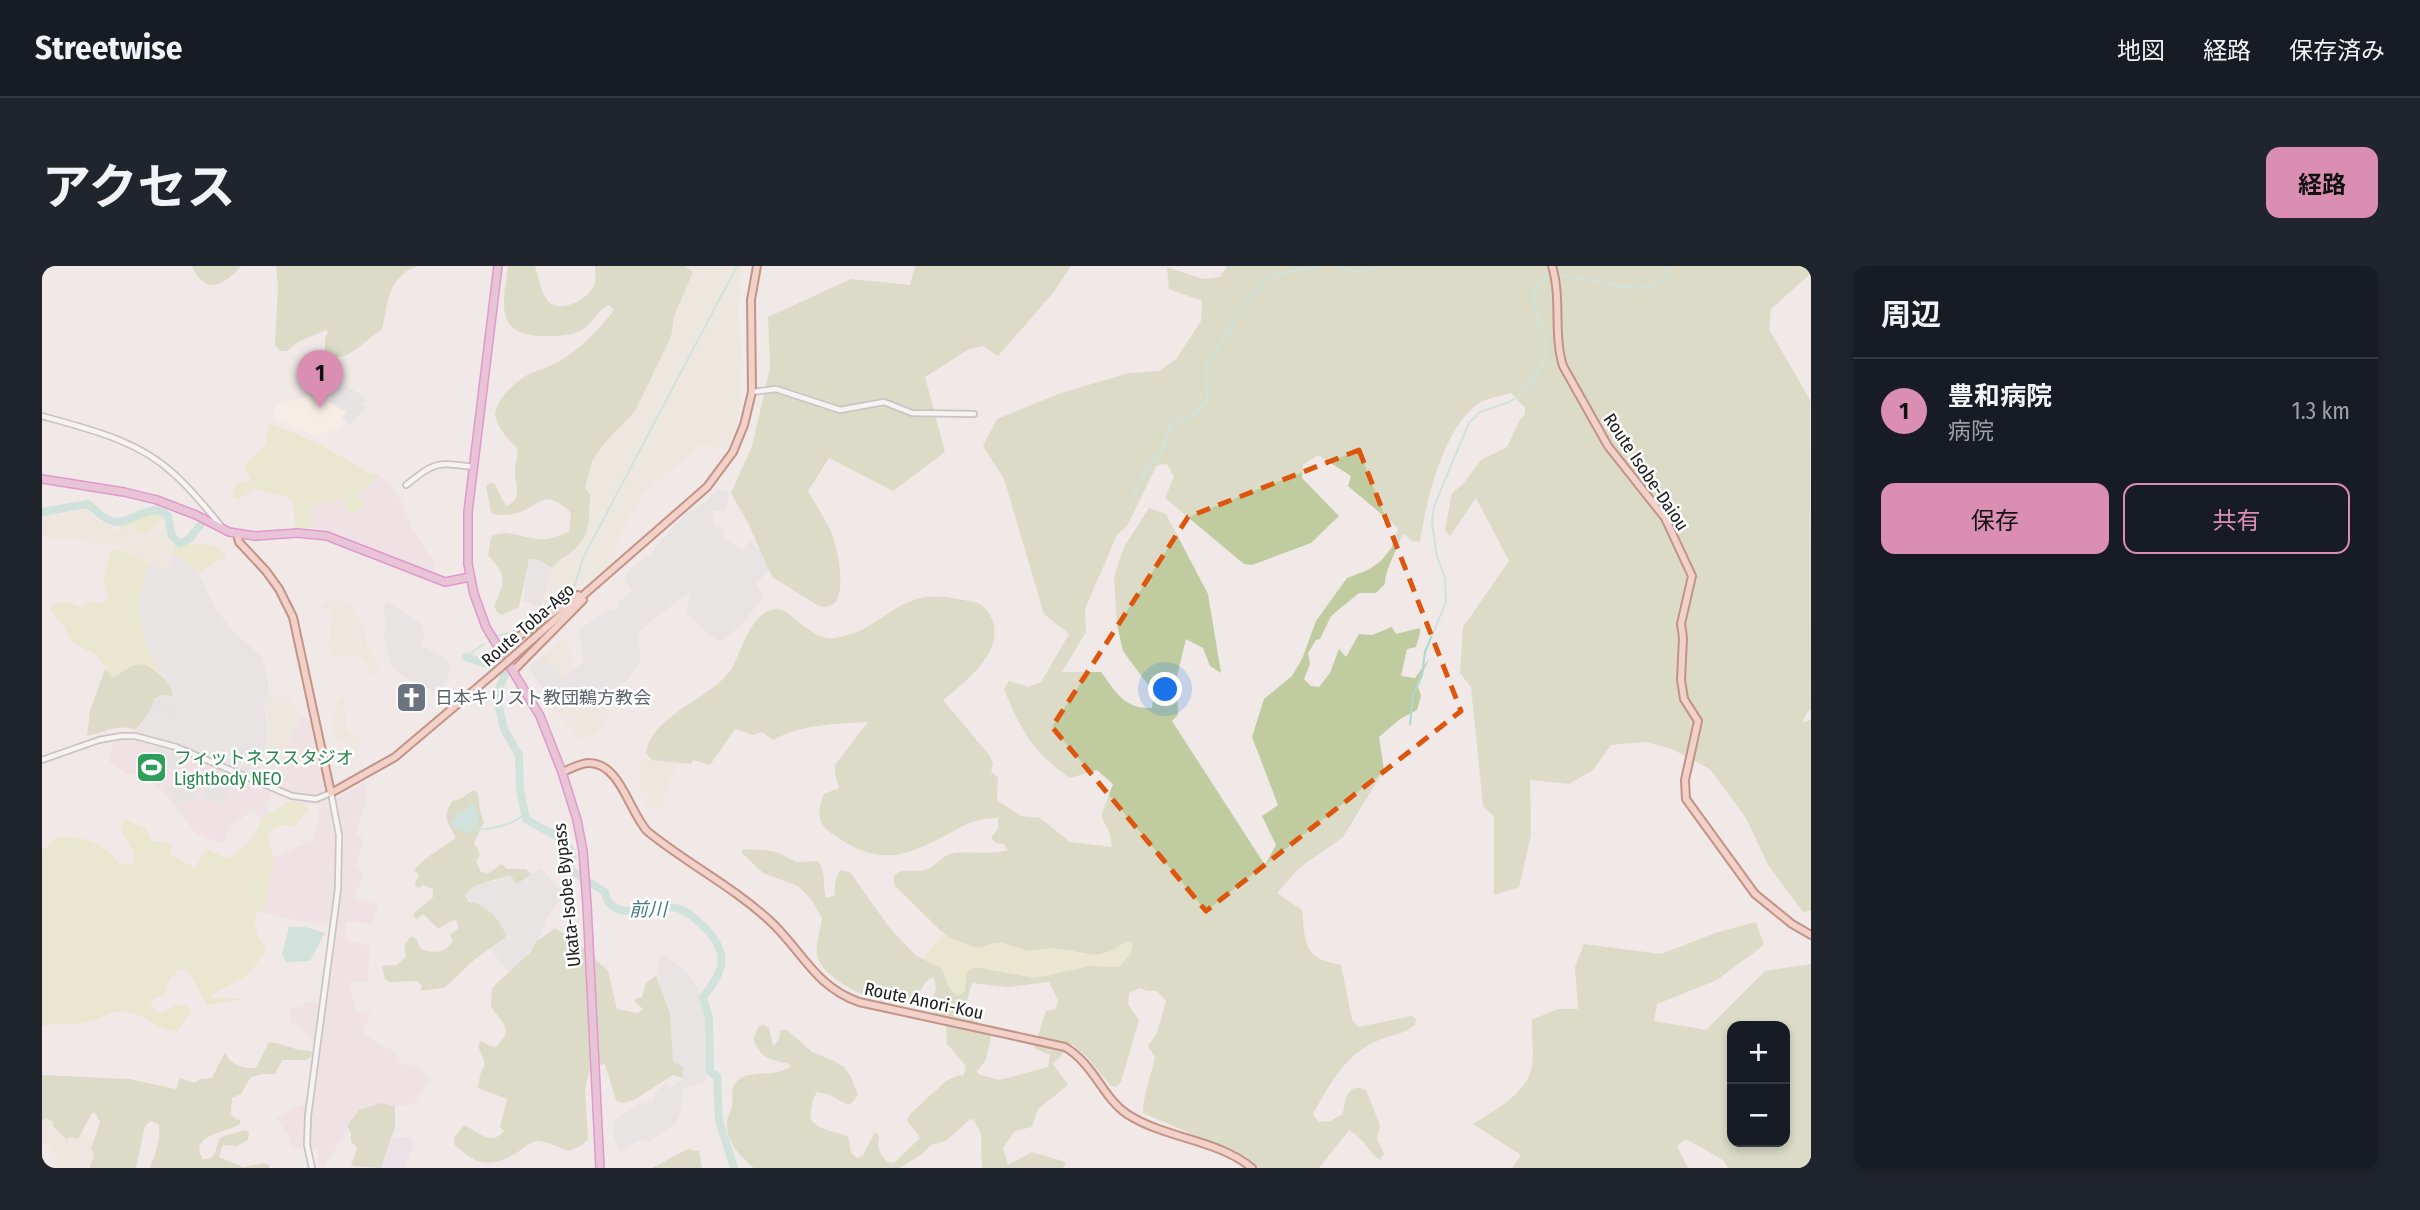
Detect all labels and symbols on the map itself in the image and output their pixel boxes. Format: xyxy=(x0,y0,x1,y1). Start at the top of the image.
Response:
pin: 1 xyxy=(297,350,343,408)
street label: Route Isobe-Daiou xyxy=(1599,409,1693,535)
street label: Route Toba-Ago xyxy=(477,579,579,671)
your location xyxy=(1148,672,1182,706)
church icon: 日本キリスト教団鵜方教会 xyxy=(395,681,429,715)
place label: 日本キリスト教団鵜方教会 xyxy=(435,687,651,709)
place label: フィットネススタジオ Lightbody NEO xyxy=(174,747,354,790)
sports icon: フィットネススタジオ Lightbody NEO xyxy=(134,751,168,785)
street label: Ukata-Isobe Bypass xyxy=(548,822,585,968)
water label: 前川 xyxy=(629,898,669,921)
street label: Route Anori-Kou xyxy=(862,978,986,1024)

